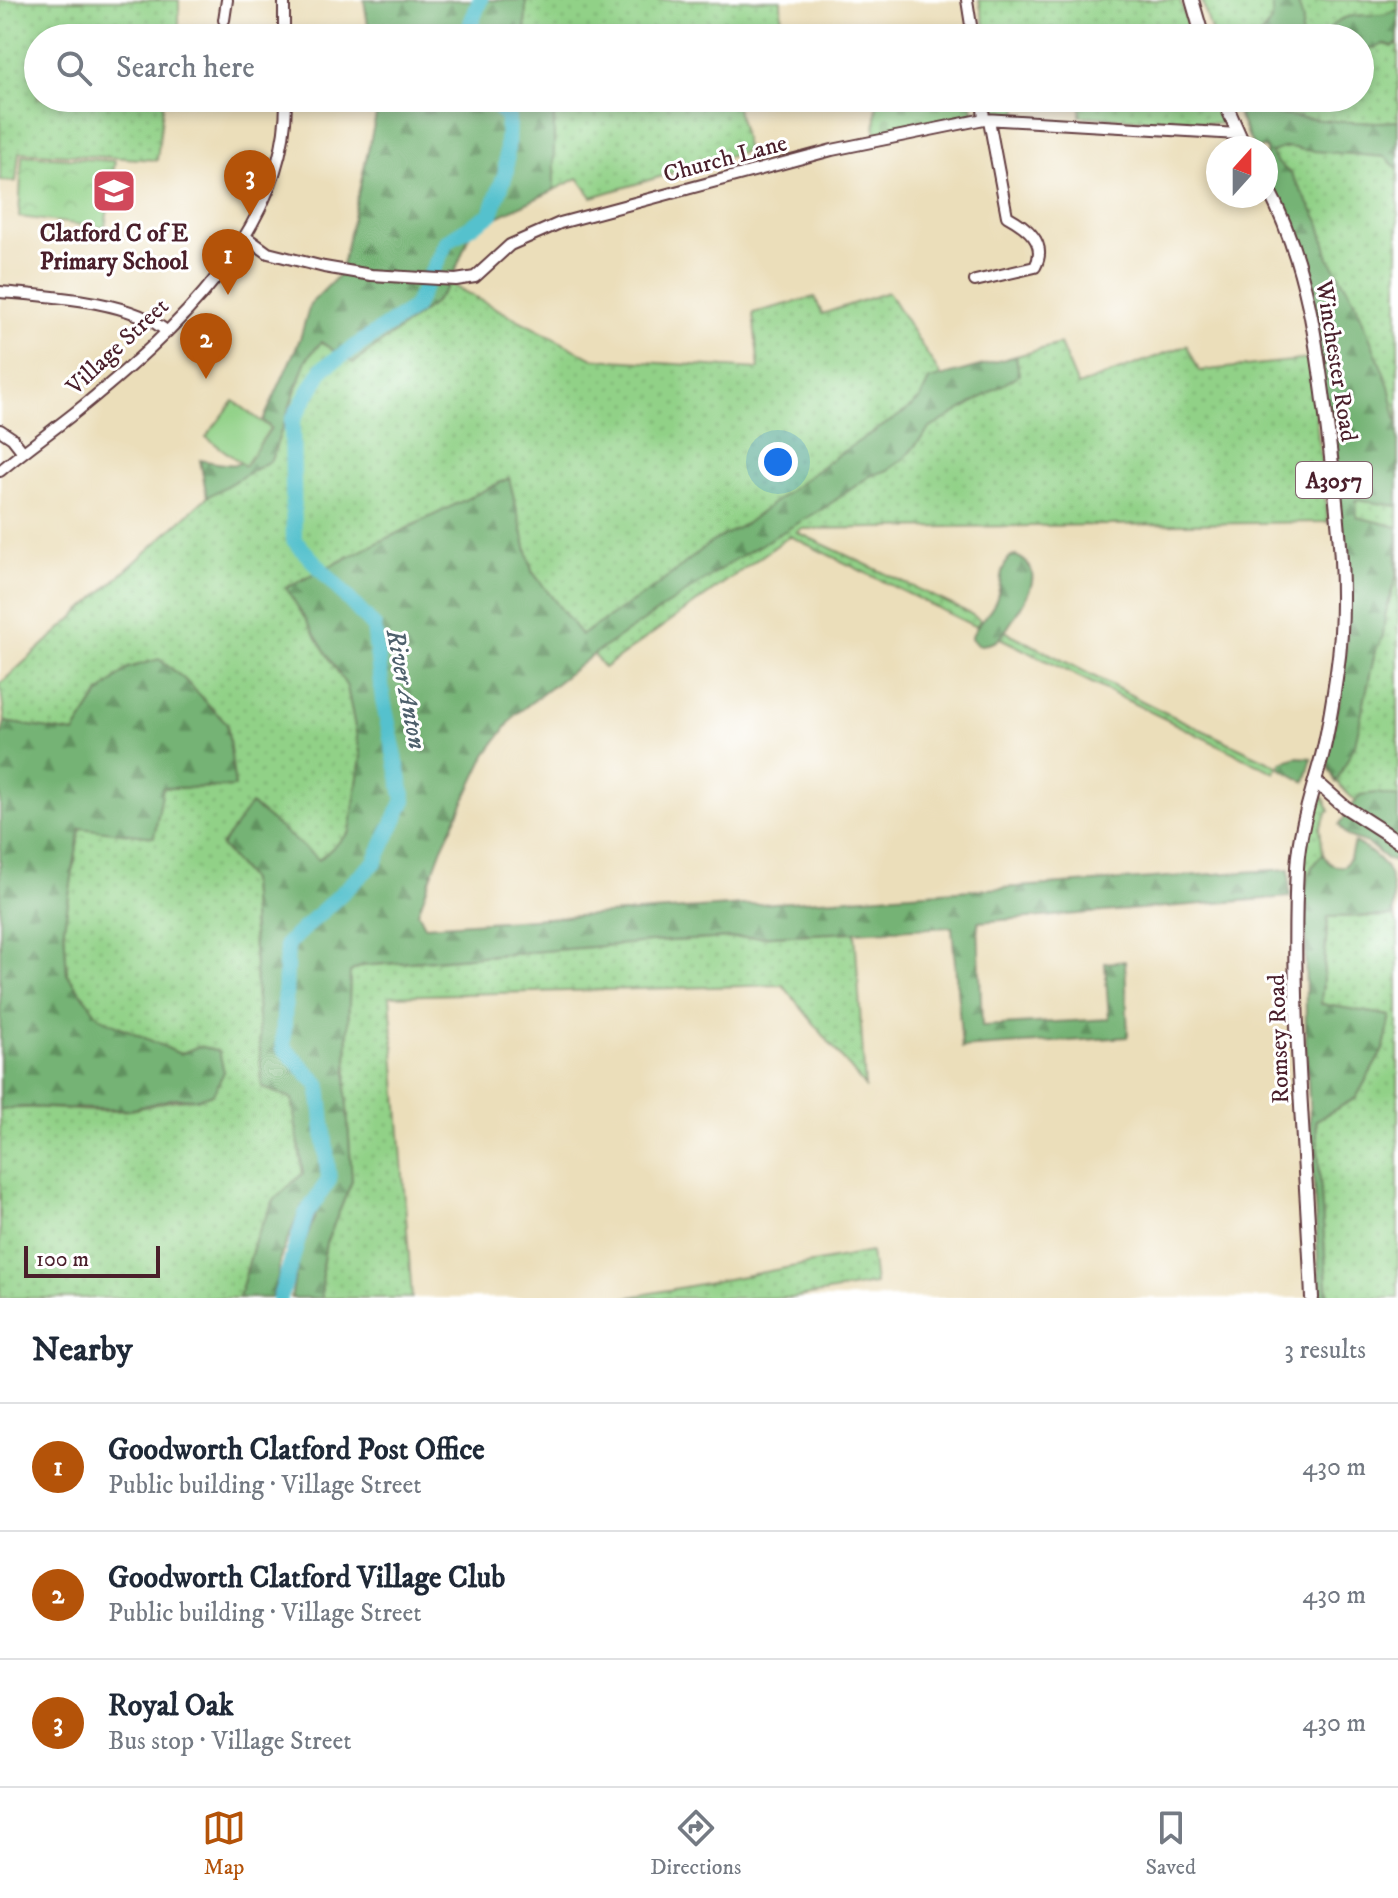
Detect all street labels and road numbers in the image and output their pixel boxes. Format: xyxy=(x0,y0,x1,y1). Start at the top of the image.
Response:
street label: Church Lane xyxy=(660,128,790,190)
street label: Winchester Road xyxy=(1308,277,1364,444)
street label: Village Street xyxy=(59,291,175,402)
road number: A3057 xyxy=(1296,462,1372,498)
street label: Romsey Road xyxy=(1262,974,1296,1104)

